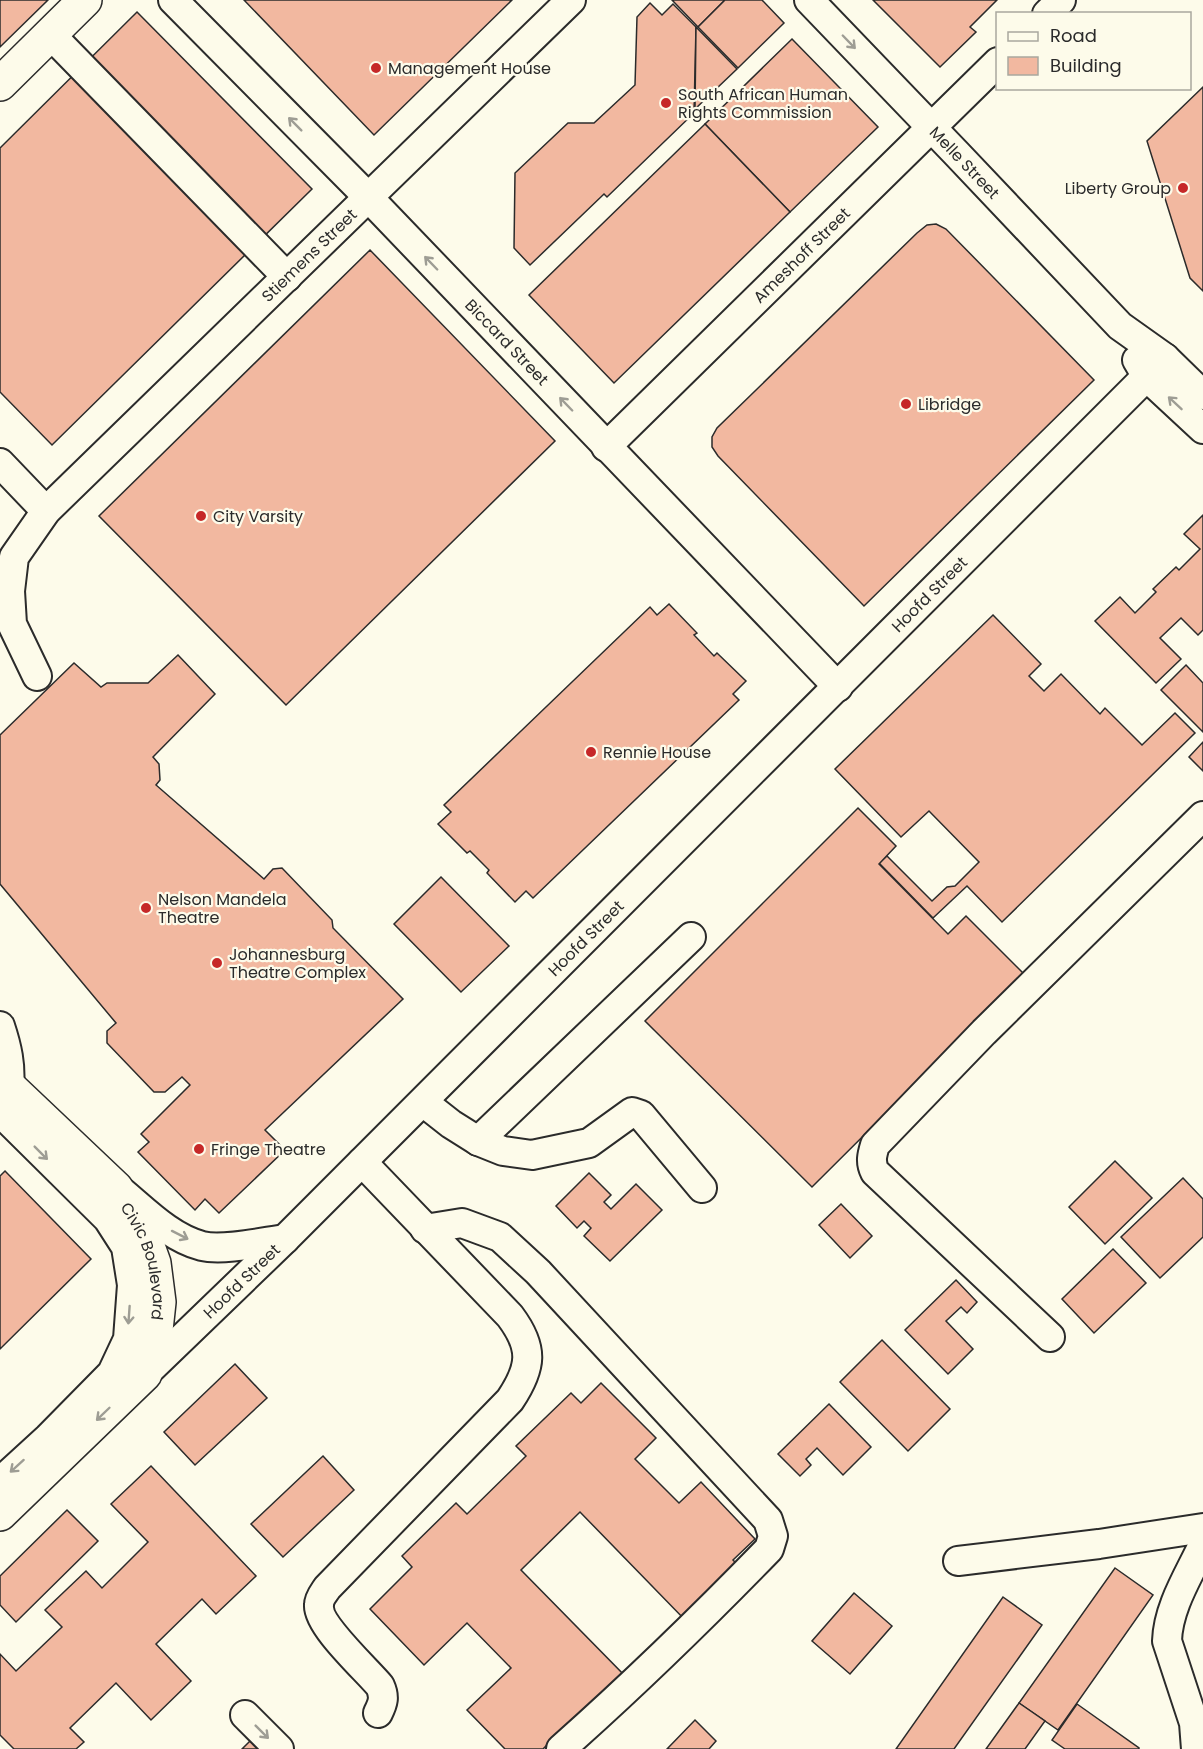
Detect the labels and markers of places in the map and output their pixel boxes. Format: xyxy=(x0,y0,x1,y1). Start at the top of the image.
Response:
place label: Management House xyxy=(388,57,551,80)
marker: Management House xyxy=(369,61,383,75)
place label: South African Human Rights Commission xyxy=(678,83,848,124)
marker: South African Human Rights Commission xyxy=(659,96,673,110)
place label: Liberty Group xyxy=(1065,177,1171,200)
marker: Liberty Group xyxy=(1176,181,1190,195)
place label: Libridge xyxy=(918,393,981,416)
marker: Libridge xyxy=(899,397,913,411)
place label: City Varsity xyxy=(213,505,303,528)
marker: City Varsity xyxy=(194,509,208,523)
place label: Rennie House xyxy=(603,741,711,764)
marker: Rennie House xyxy=(584,745,598,759)
place label: Nelson Mandela Theatre xyxy=(158,888,287,929)
marker: Nelson Mandela Theatre xyxy=(139,901,153,915)
place label: Johannesburg Theatre Complex xyxy=(229,943,366,984)
marker: Johannesburg Theatre Complex xyxy=(210,956,224,970)
place label: Fringe Theatre xyxy=(211,1138,326,1161)
marker: Fringe Theatre xyxy=(192,1142,206,1156)

